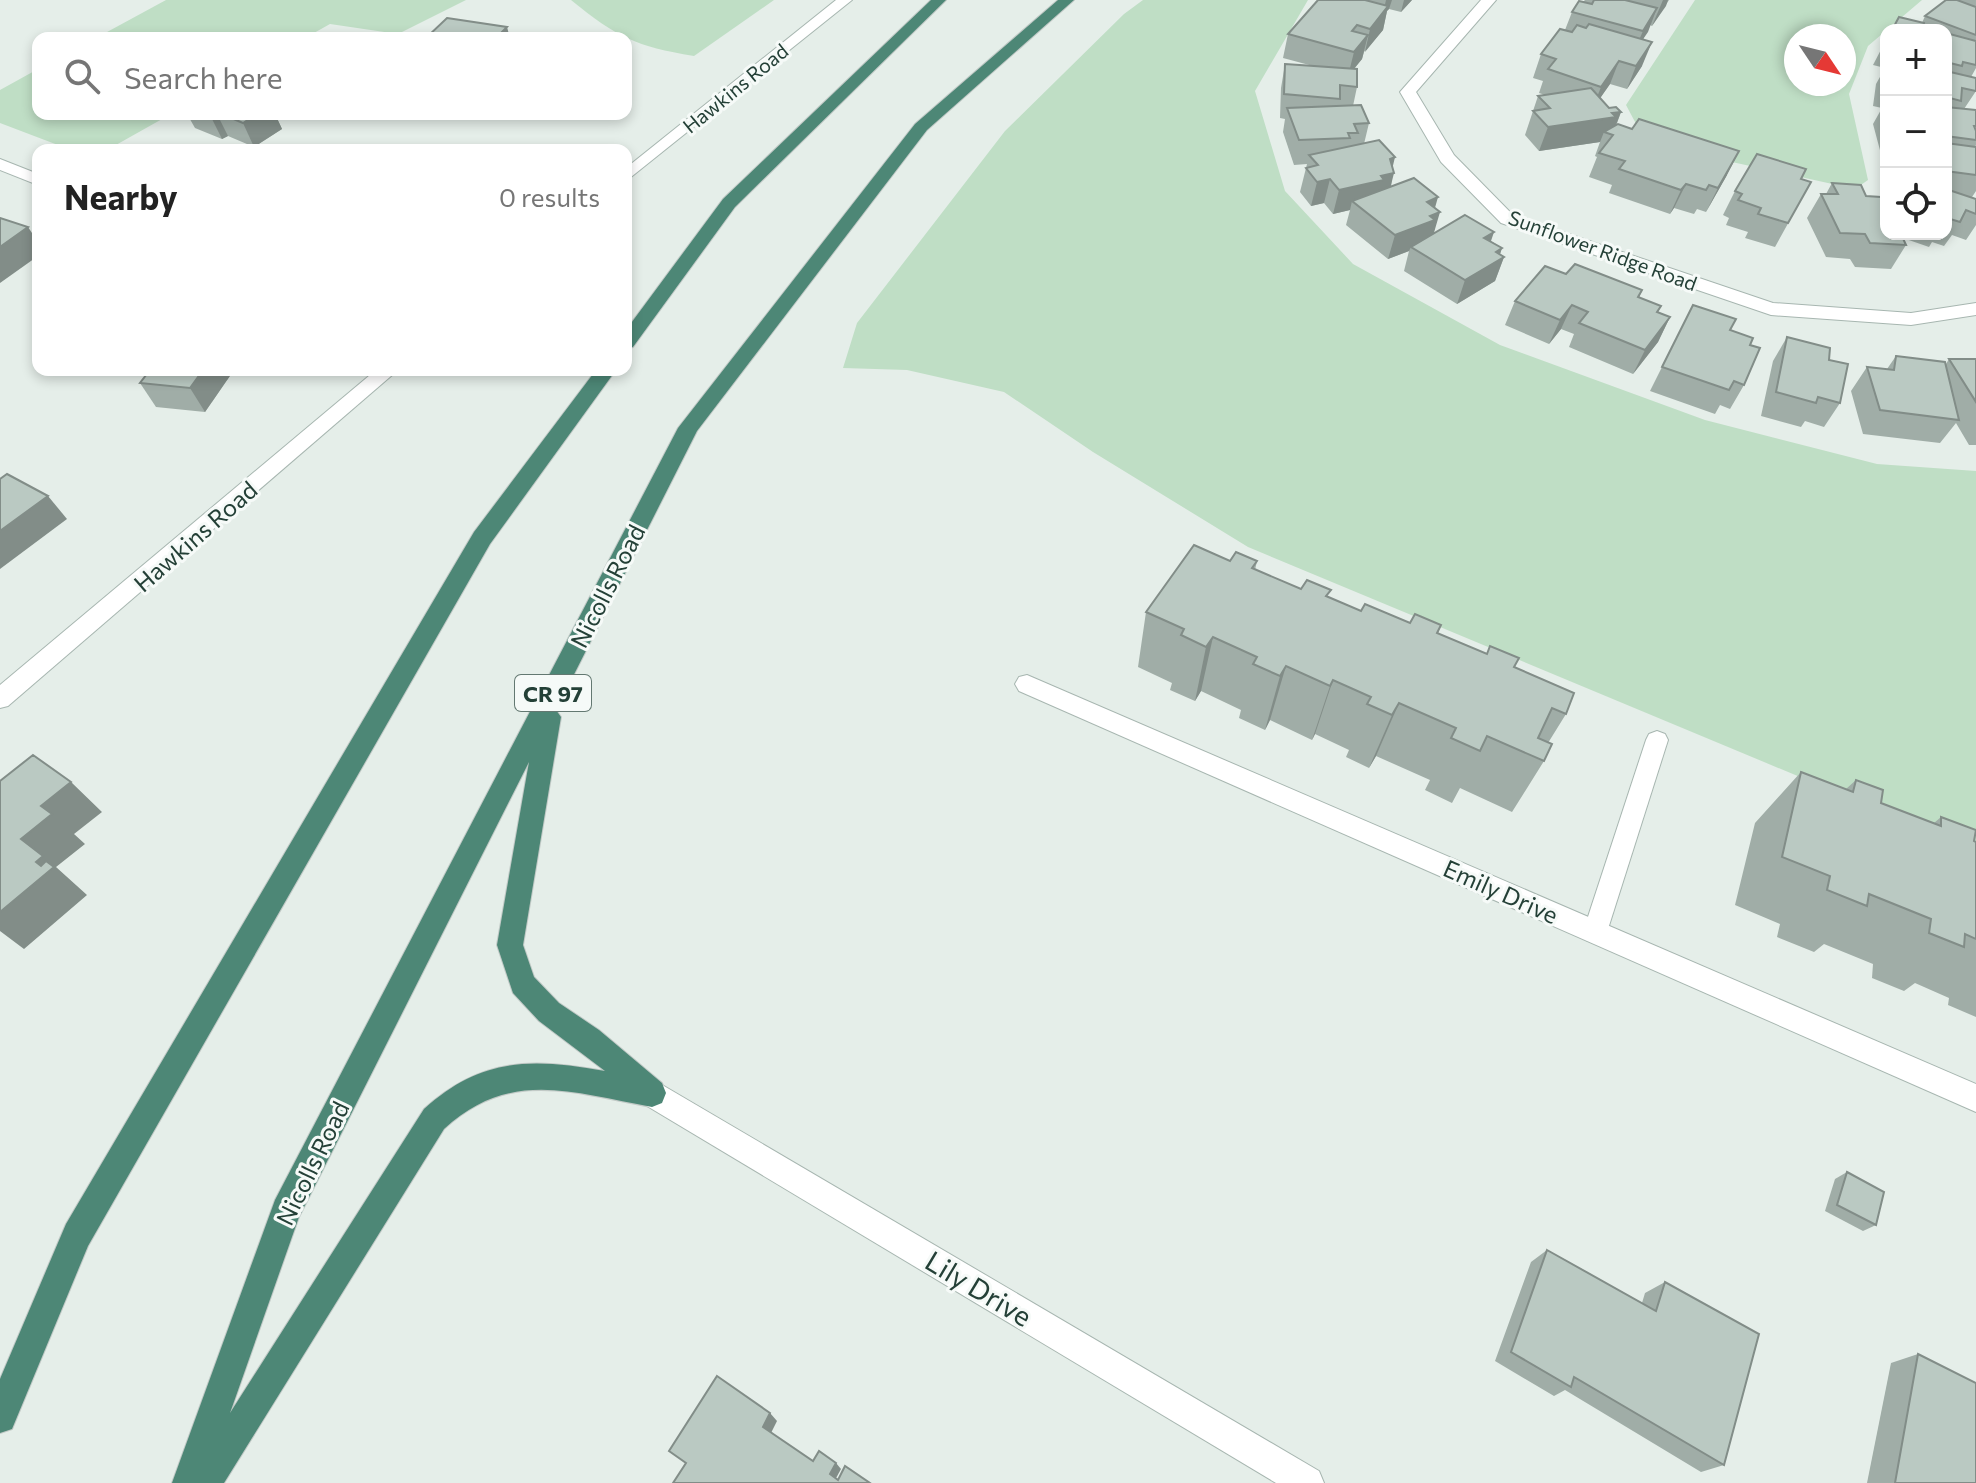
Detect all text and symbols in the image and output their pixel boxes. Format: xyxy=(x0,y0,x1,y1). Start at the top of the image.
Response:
north arrow xyxy=(1784,24,1856,96)
map controls xyxy=(1880,24,1952,240)
button: + xyxy=(1880,24,1952,96)
search box xyxy=(32,32,632,120)
street label: Hawkins Road xyxy=(678,38,792,138)
icon: search xyxy=(60,54,104,98)
text: Search here xyxy=(124,58,283,95)
button: − xyxy=(1880,96,1952,168)
button: locate xyxy=(1880,168,1952,240)
text: Nearby xyxy=(64,175,178,217)
text: 0 results xyxy=(499,181,600,212)
street label: Sunflower Ridge Road xyxy=(1505,205,1701,295)
street label: Hawkins Road xyxy=(127,475,263,597)
street label: Nicolls Road xyxy=(564,520,650,652)
road number: CR 97 xyxy=(515,675,591,711)
street label: Emily Drive xyxy=(1439,853,1563,929)
street label: Nicolls Road xyxy=(270,1096,354,1230)
street label: Lily Drive xyxy=(920,1243,1038,1333)

